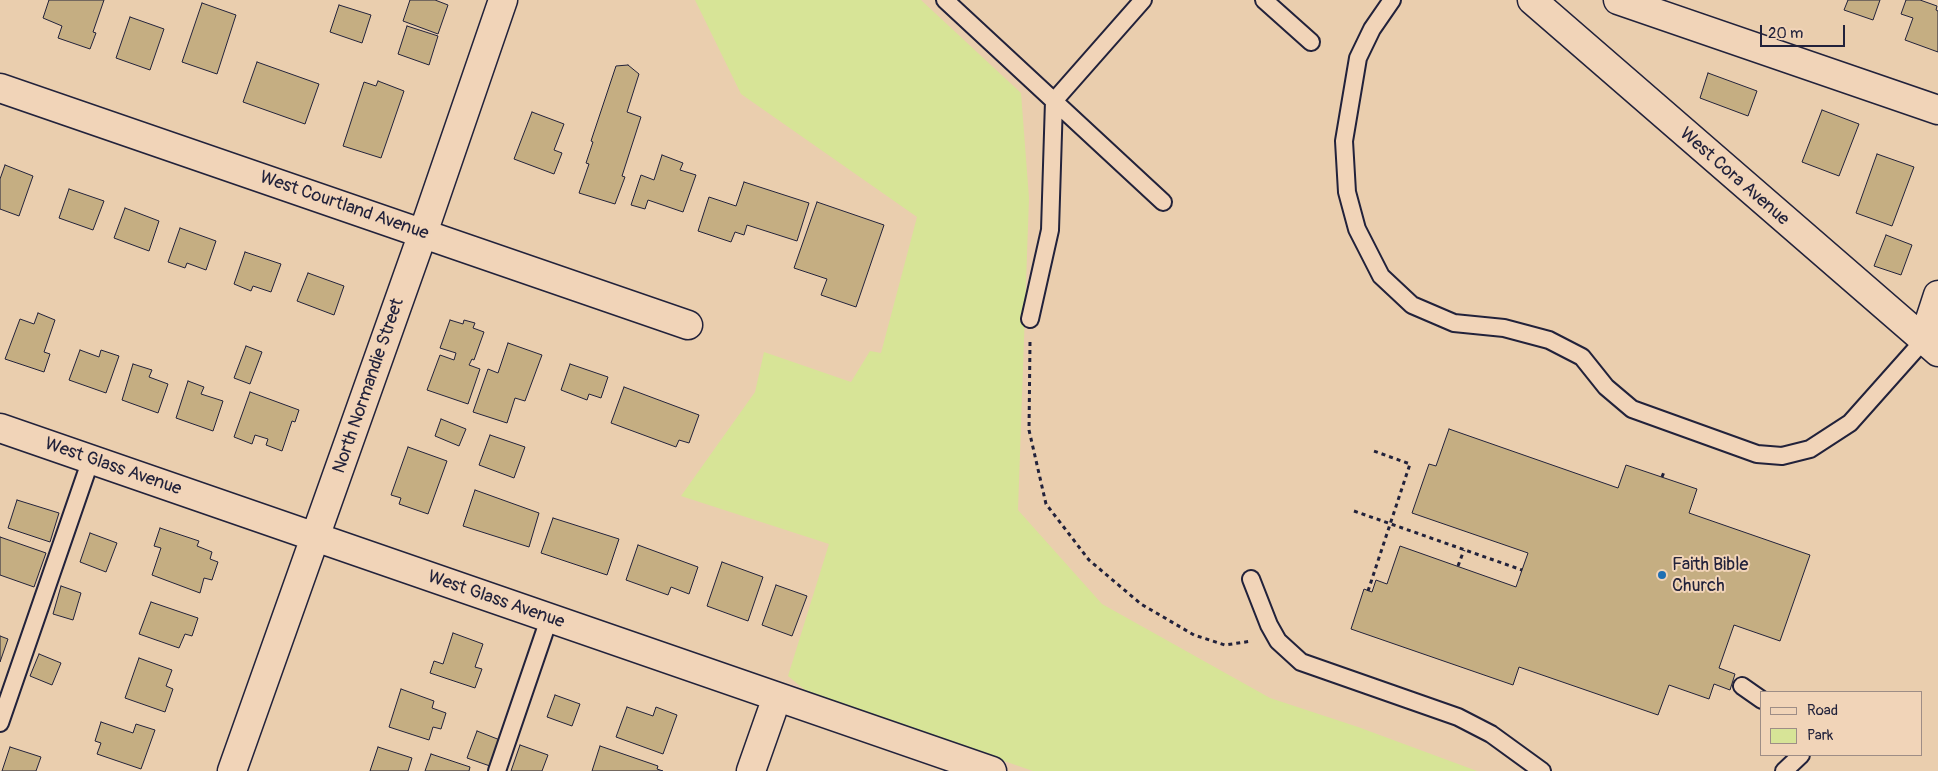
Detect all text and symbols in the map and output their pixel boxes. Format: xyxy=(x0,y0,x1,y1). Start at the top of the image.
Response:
scale bar xyxy=(1763,15,1848,47)
text: 20 m xyxy=(1768,24,1803,43)
street label: West Cora Avenue xyxy=(1675,123,1793,231)
street label: West Courtland Avenue xyxy=(257,167,431,245)
street label: North Normandie Street xyxy=(329,296,409,476)
street label: West Glass Avenue xyxy=(42,433,184,501)
place label: Faith Bible Church xyxy=(1672,554,1748,596)
street label: West Glass Avenue xyxy=(425,566,567,634)
marker: Faith Bible Church xyxy=(1656,569,1668,581)
legend xyxy=(1760,691,1923,756)
text: Road xyxy=(1807,701,1838,720)
text: Park xyxy=(1807,726,1833,745)

